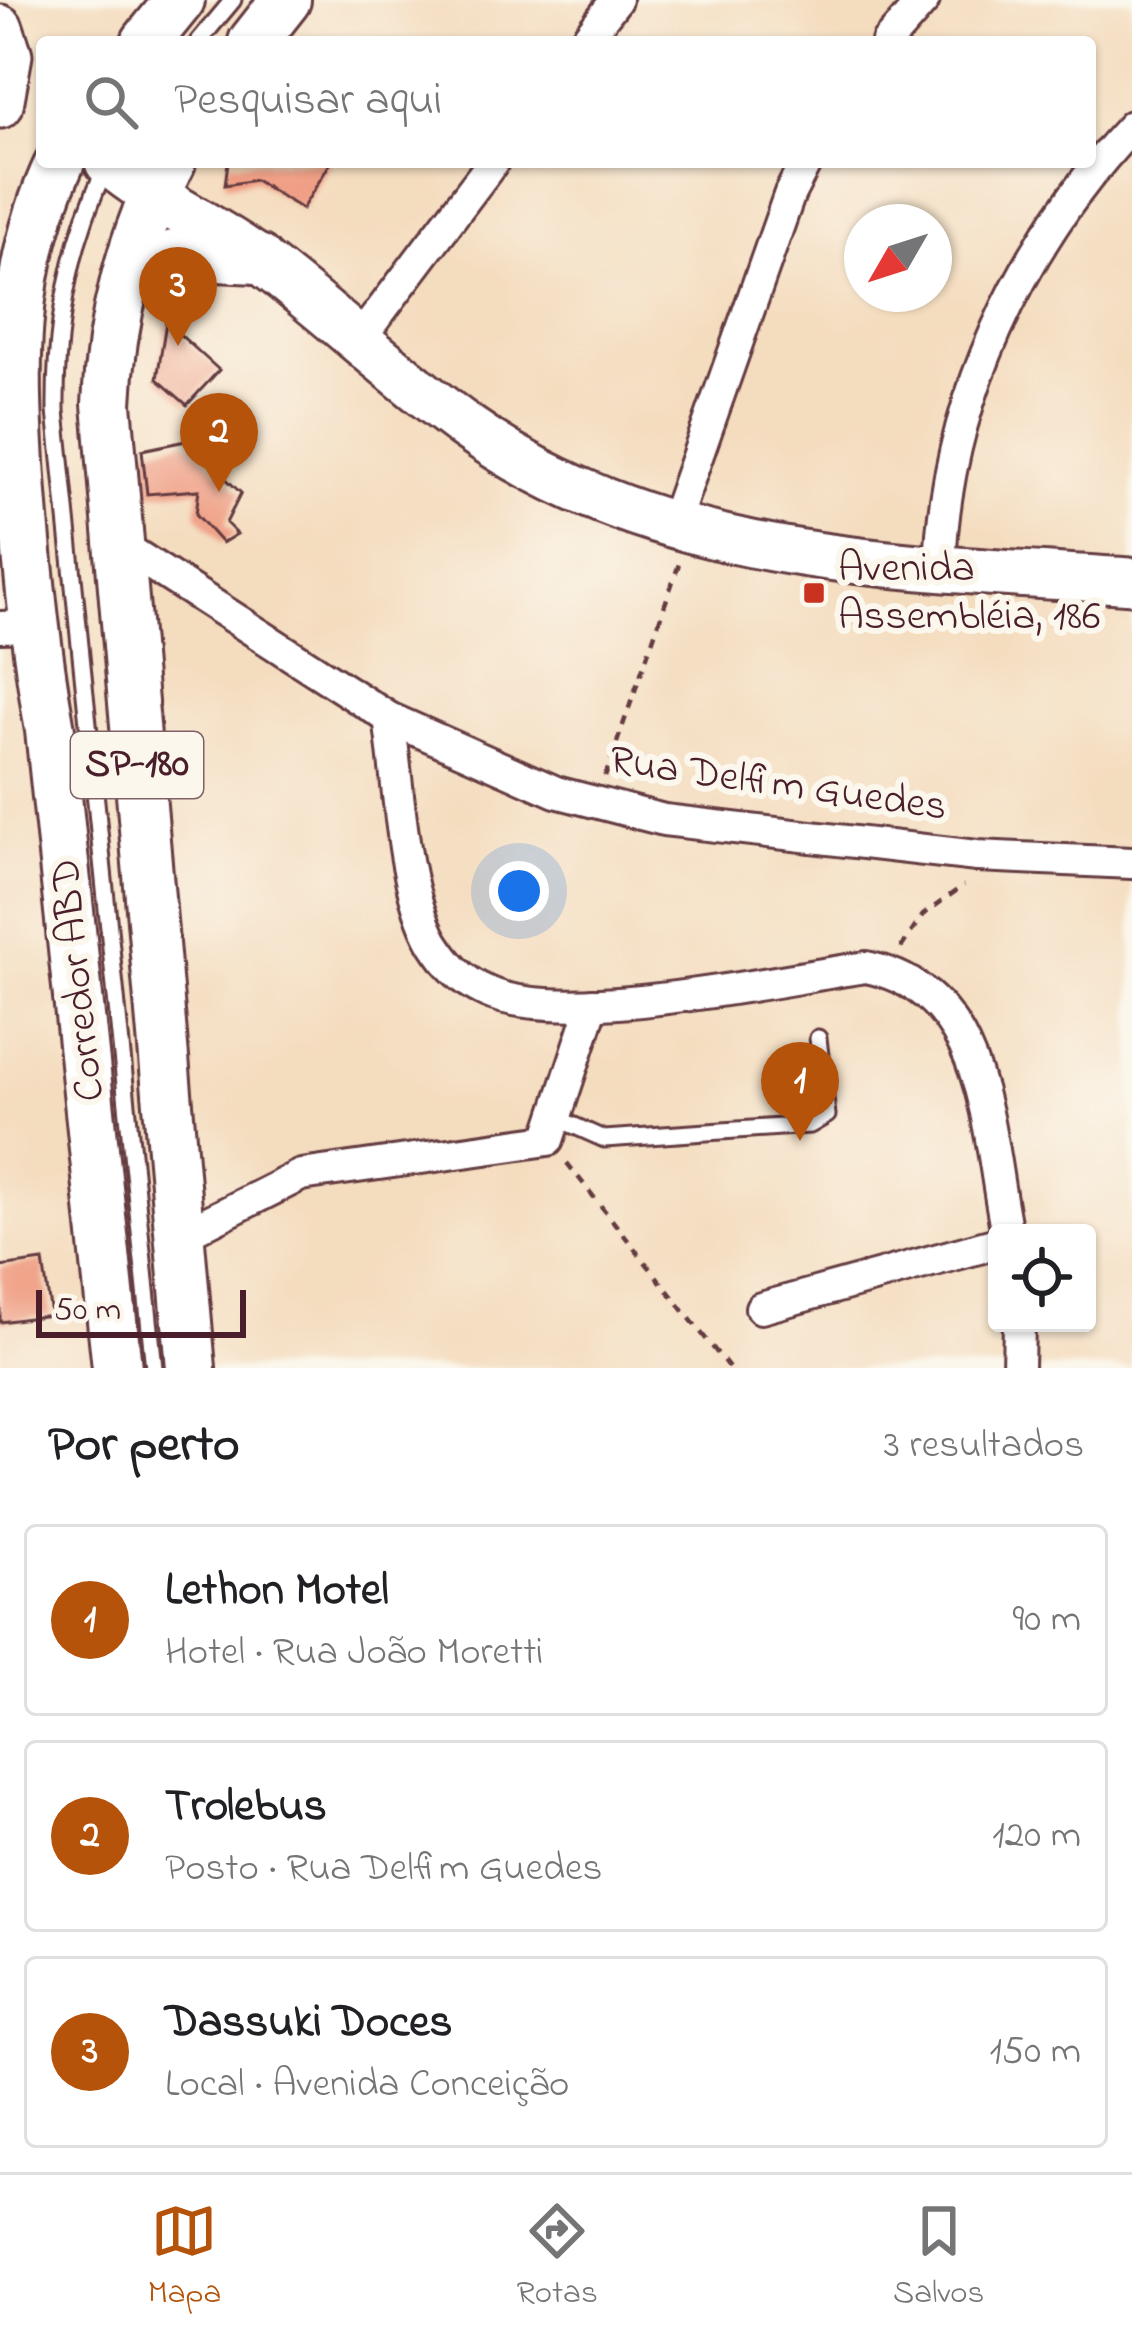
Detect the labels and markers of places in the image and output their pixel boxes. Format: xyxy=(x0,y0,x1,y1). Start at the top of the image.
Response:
pin: 3 xyxy=(139,247,217,346)
pin: 2 xyxy=(180,393,258,492)
place label: Avenida Assembléia, 186 xyxy=(838,539,1100,648)
marker: Avenida Assembléia, 186 xyxy=(801,580,827,606)
pin: 1 xyxy=(761,1042,839,1141)

